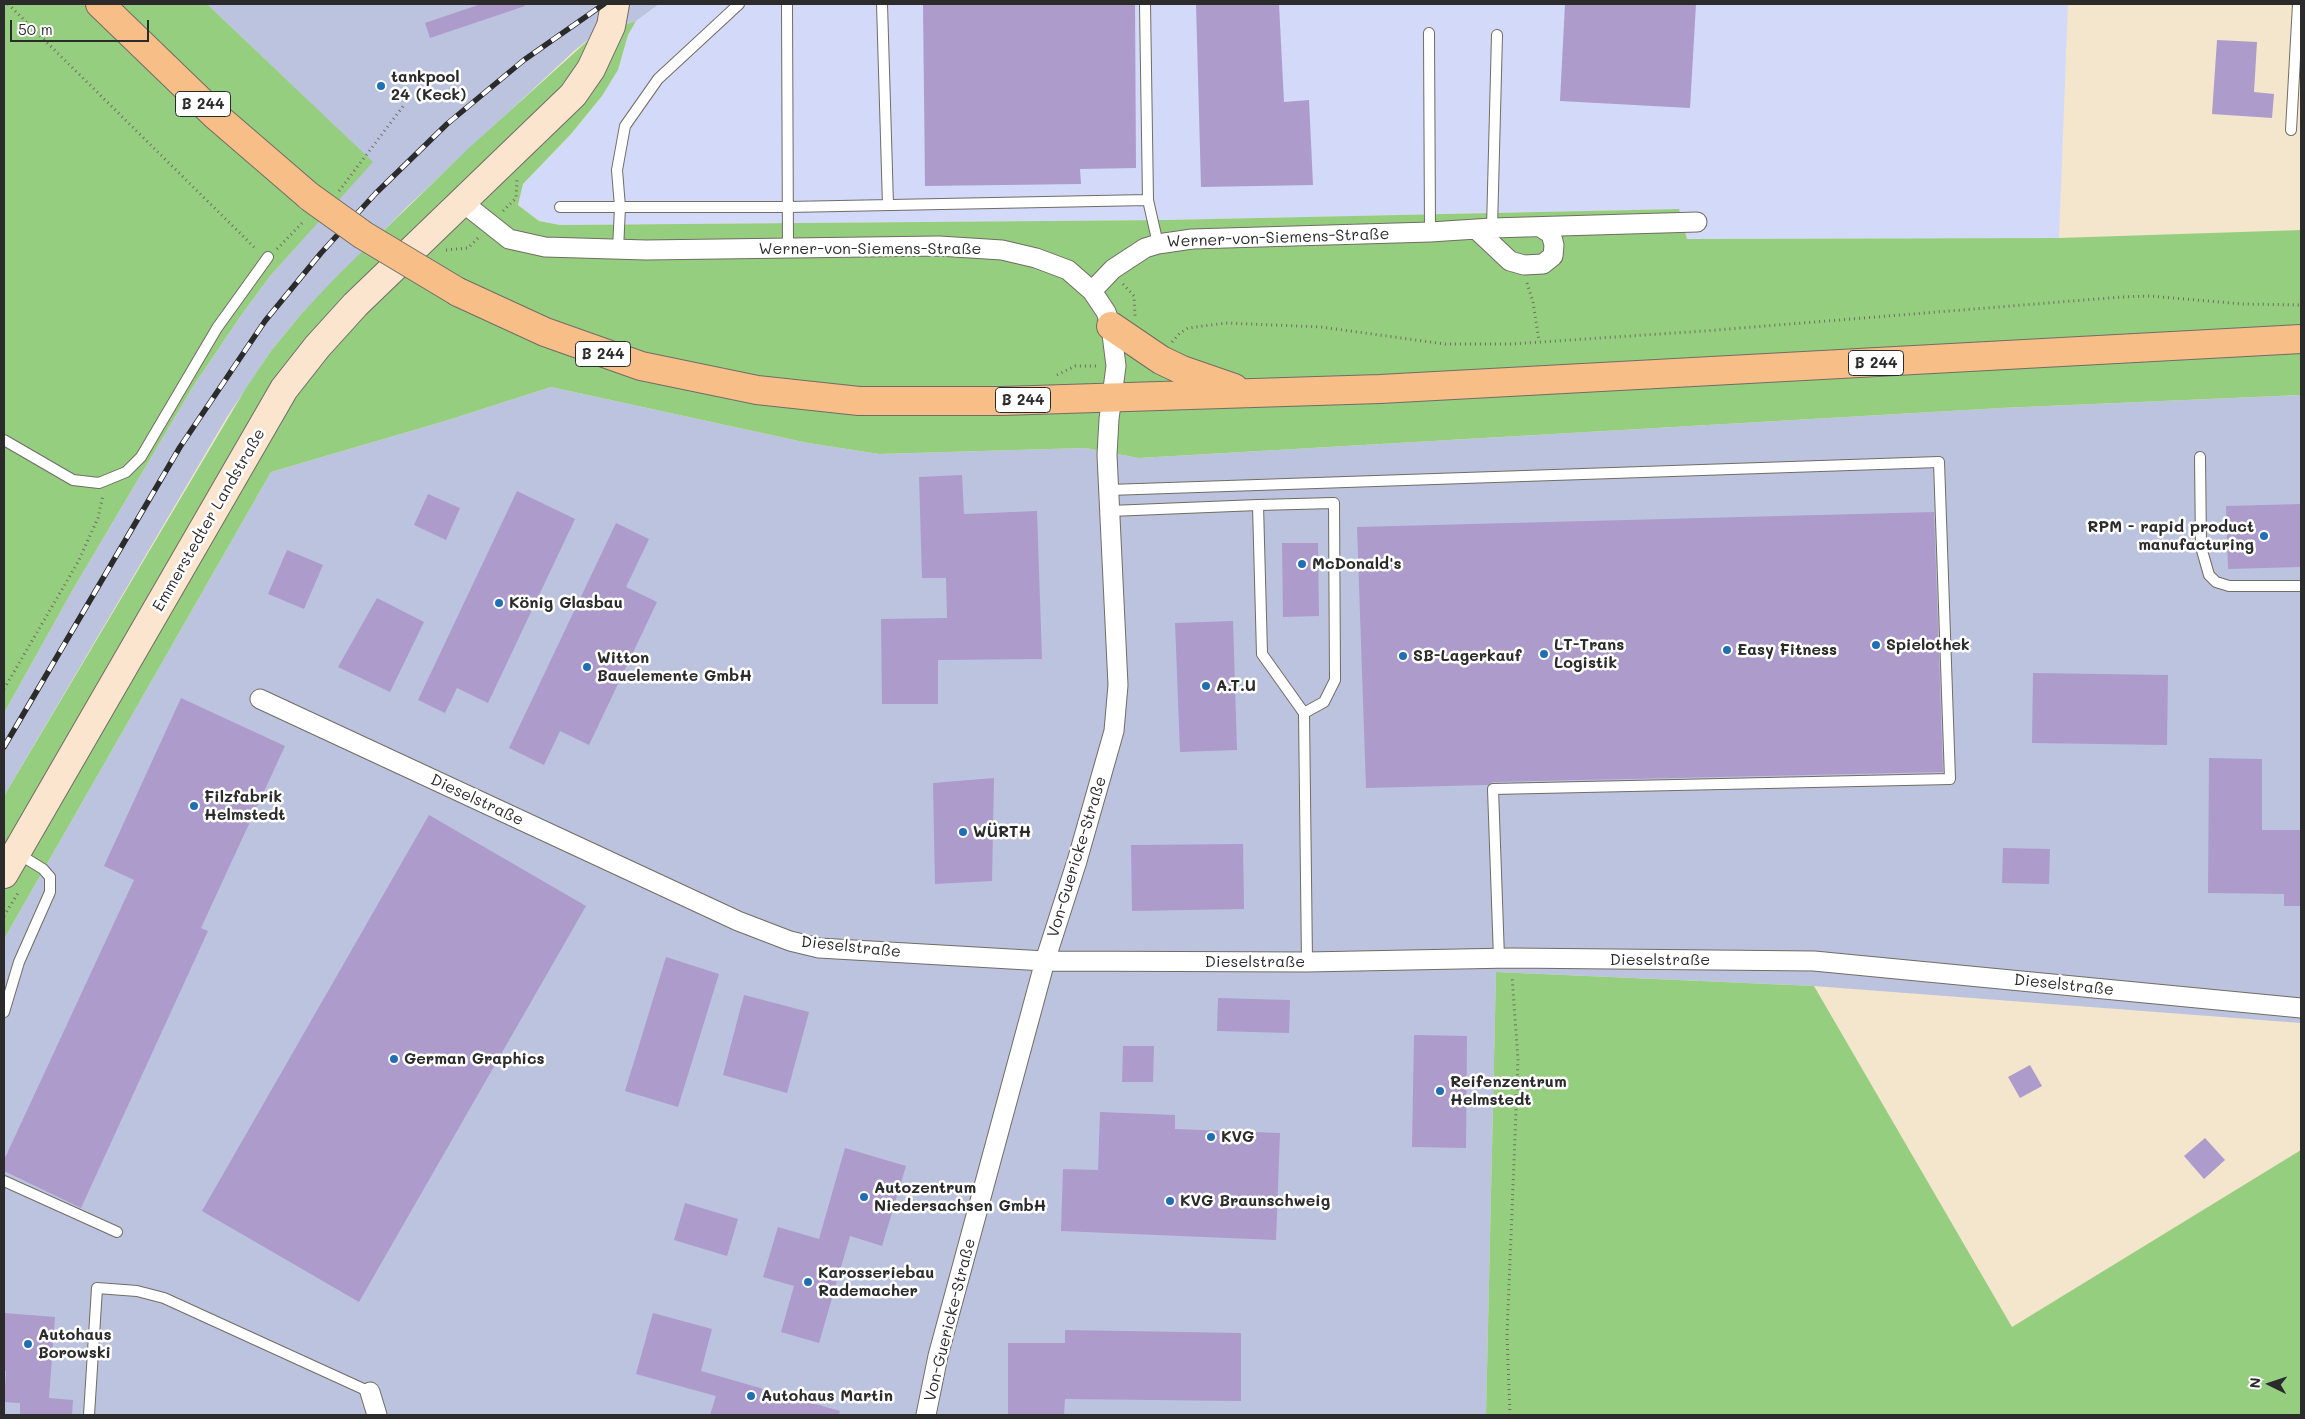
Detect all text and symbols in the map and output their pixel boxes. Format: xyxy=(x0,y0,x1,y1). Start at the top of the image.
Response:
scale bar xyxy=(12,10,151,42)
text: 50 m xyxy=(18,19,53,39)
place label: tankpool 24 (Keck) xyxy=(391,67,466,105)
marker: tankpool 24 (Keck) xyxy=(375,80,387,92)
road number: B 244 xyxy=(176,92,230,116)
street label: Werner-von-Siemens-Straße xyxy=(1166,225,1390,251)
street label: Werner-von-Siemens-Straße xyxy=(758,239,982,259)
road number: B 244 xyxy=(576,342,630,366)
road number: B 244 xyxy=(1848,350,1904,376)
road number: B 244 xyxy=(996,388,1050,412)
street label: Emmerstedter Landstraße xyxy=(149,425,269,615)
place label: RPM - rapid product manufacturing xyxy=(2087,517,2254,555)
marker: RPM - rapid product manufacturing xyxy=(2258,530,2270,542)
place label: McDonald's xyxy=(1312,554,1401,574)
marker: McDonald's xyxy=(1296,558,1308,570)
place label: König Glasbau xyxy=(509,593,623,613)
marker: König Glasbau xyxy=(493,597,505,609)
place label: LT-Trans Logistik xyxy=(1554,635,1624,673)
place label: Spielothek xyxy=(1886,635,1970,655)
marker: Spielothek xyxy=(1870,639,1882,651)
place label: Easy Fitness xyxy=(1737,640,1837,660)
marker: Easy Fitness xyxy=(1721,644,1733,656)
place label: SB-Lagerkauf xyxy=(1413,646,1522,666)
place label: Witton Bauelemente GmbH xyxy=(597,648,752,686)
marker: LT-Trans Logistik xyxy=(1538,648,1550,660)
marker: SB-Lagerkauf xyxy=(1397,650,1409,662)
marker: Witton Bauelemente GmbH xyxy=(581,661,593,673)
place label: A.T.U xyxy=(1216,676,1256,696)
marker: A.T.U xyxy=(1200,680,1212,692)
street label: Dieselstraße xyxy=(427,770,527,830)
street label: Von-Guericke-Straße xyxy=(1043,774,1111,940)
place label: Filzfabrik Helmstedt xyxy=(204,787,285,825)
marker: Filzfabrik Helmstedt xyxy=(188,800,200,812)
place label: WÜRTH xyxy=(973,822,1031,842)
marker: WÜRTH xyxy=(957,826,969,838)
street label: Dieselstraße xyxy=(800,932,902,962)
street label: Dieselstraße xyxy=(1610,950,1710,970)
street label: Dieselstraße xyxy=(1205,952,1305,972)
street label: Dieselstraße xyxy=(2013,970,2115,1000)
place label: German Graphics xyxy=(404,1049,545,1069)
marker: German Graphics xyxy=(388,1053,400,1065)
place label: Reifenzentrum Helmstedt xyxy=(1450,1072,1567,1110)
marker: Reifenzentrum Helmstedt xyxy=(1434,1085,1446,1097)
place label: KVG xyxy=(1221,1127,1254,1147)
marker: KVG xyxy=(1205,1131,1217,1143)
place label: Autozentrum Niedersachsen GmbH xyxy=(874,1178,1046,1216)
marker: Autozentrum Niedersachsen GmbH xyxy=(858,1191,870,1203)
place label: KVG Braunschweig xyxy=(1180,1191,1330,1211)
marker: KVG Braunschweig xyxy=(1164,1195,1176,1207)
street label: Von-Guericke-Straße xyxy=(920,1236,980,1404)
place label: Karosseriebau Rademacher xyxy=(818,1263,935,1301)
marker: Karosseriebau Rademacher xyxy=(802,1276,814,1288)
place label: Autohaus Borowski xyxy=(38,1325,111,1363)
marker: Autohaus Borowski xyxy=(22,1338,34,1350)
north arrow xyxy=(2245,1359,2295,1409)
text: N xyxy=(2245,1377,2264,1389)
place label: Autohaus Martin xyxy=(761,1386,893,1406)
marker: Autohaus Martin xyxy=(745,1390,757,1402)

